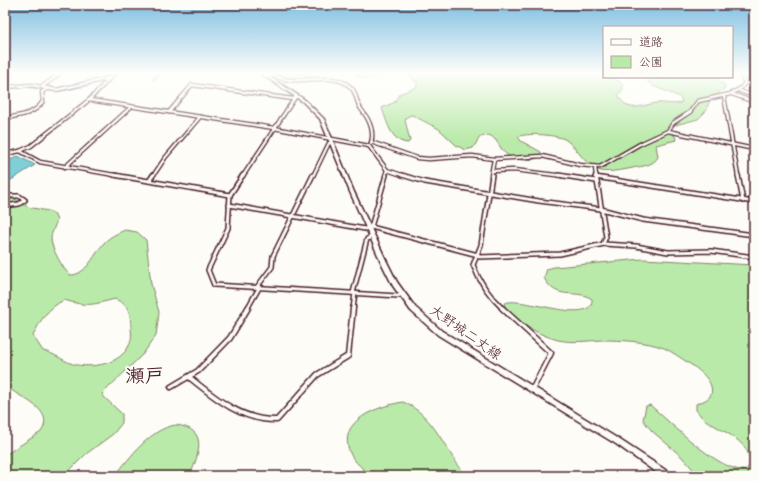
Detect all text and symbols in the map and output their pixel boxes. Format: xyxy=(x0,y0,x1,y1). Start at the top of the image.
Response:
legend xyxy=(603,26,733,78)
text: 道路 xyxy=(639,35,663,49)
text: 公園 xyxy=(639,55,663,69)
street label: 大野城二丈線 xyxy=(426,301,505,363)
district label: 瀬戸 xyxy=(126,365,164,387)

